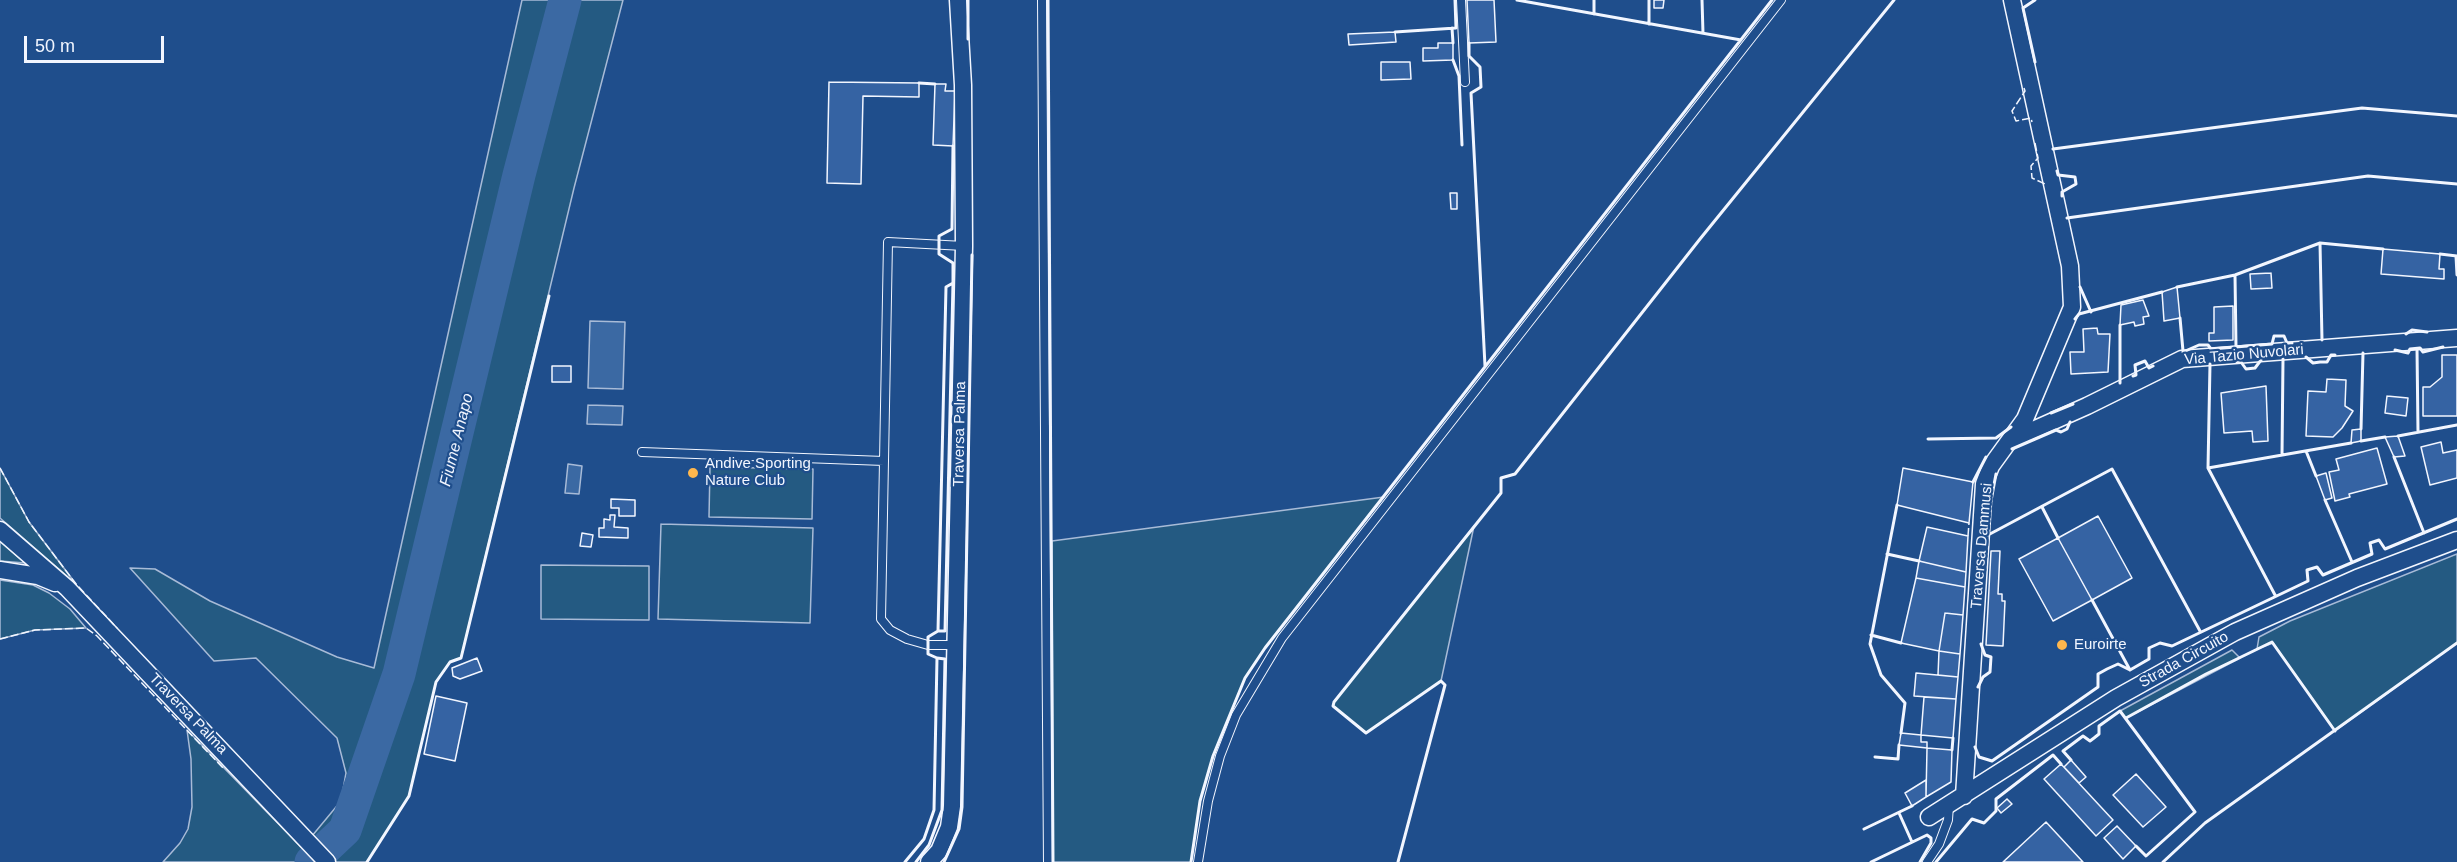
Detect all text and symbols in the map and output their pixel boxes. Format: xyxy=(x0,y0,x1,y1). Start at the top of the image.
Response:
scale bar xyxy=(27,24,166,62)
text: 50 m xyxy=(35,36,75,56)
street label: Via Tazio Nuvolari xyxy=(2184,341,2304,369)
street label: Traversa Palma xyxy=(950,381,970,487)
water label: Fiume Anapo xyxy=(436,392,478,488)
place label: Andive Sporting Nature Club xyxy=(705,455,811,490)
marker: Andive Sporting Nature Club xyxy=(686,466,700,480)
street label: Traversa Dammusi xyxy=(1968,482,1996,610)
street label: Strada Circuito xyxy=(2136,628,2232,692)
place label: Euroirte xyxy=(2074,636,2127,654)
marker: Euroirte xyxy=(2055,638,2069,652)
street label: Traversa Palma xyxy=(145,670,231,758)

